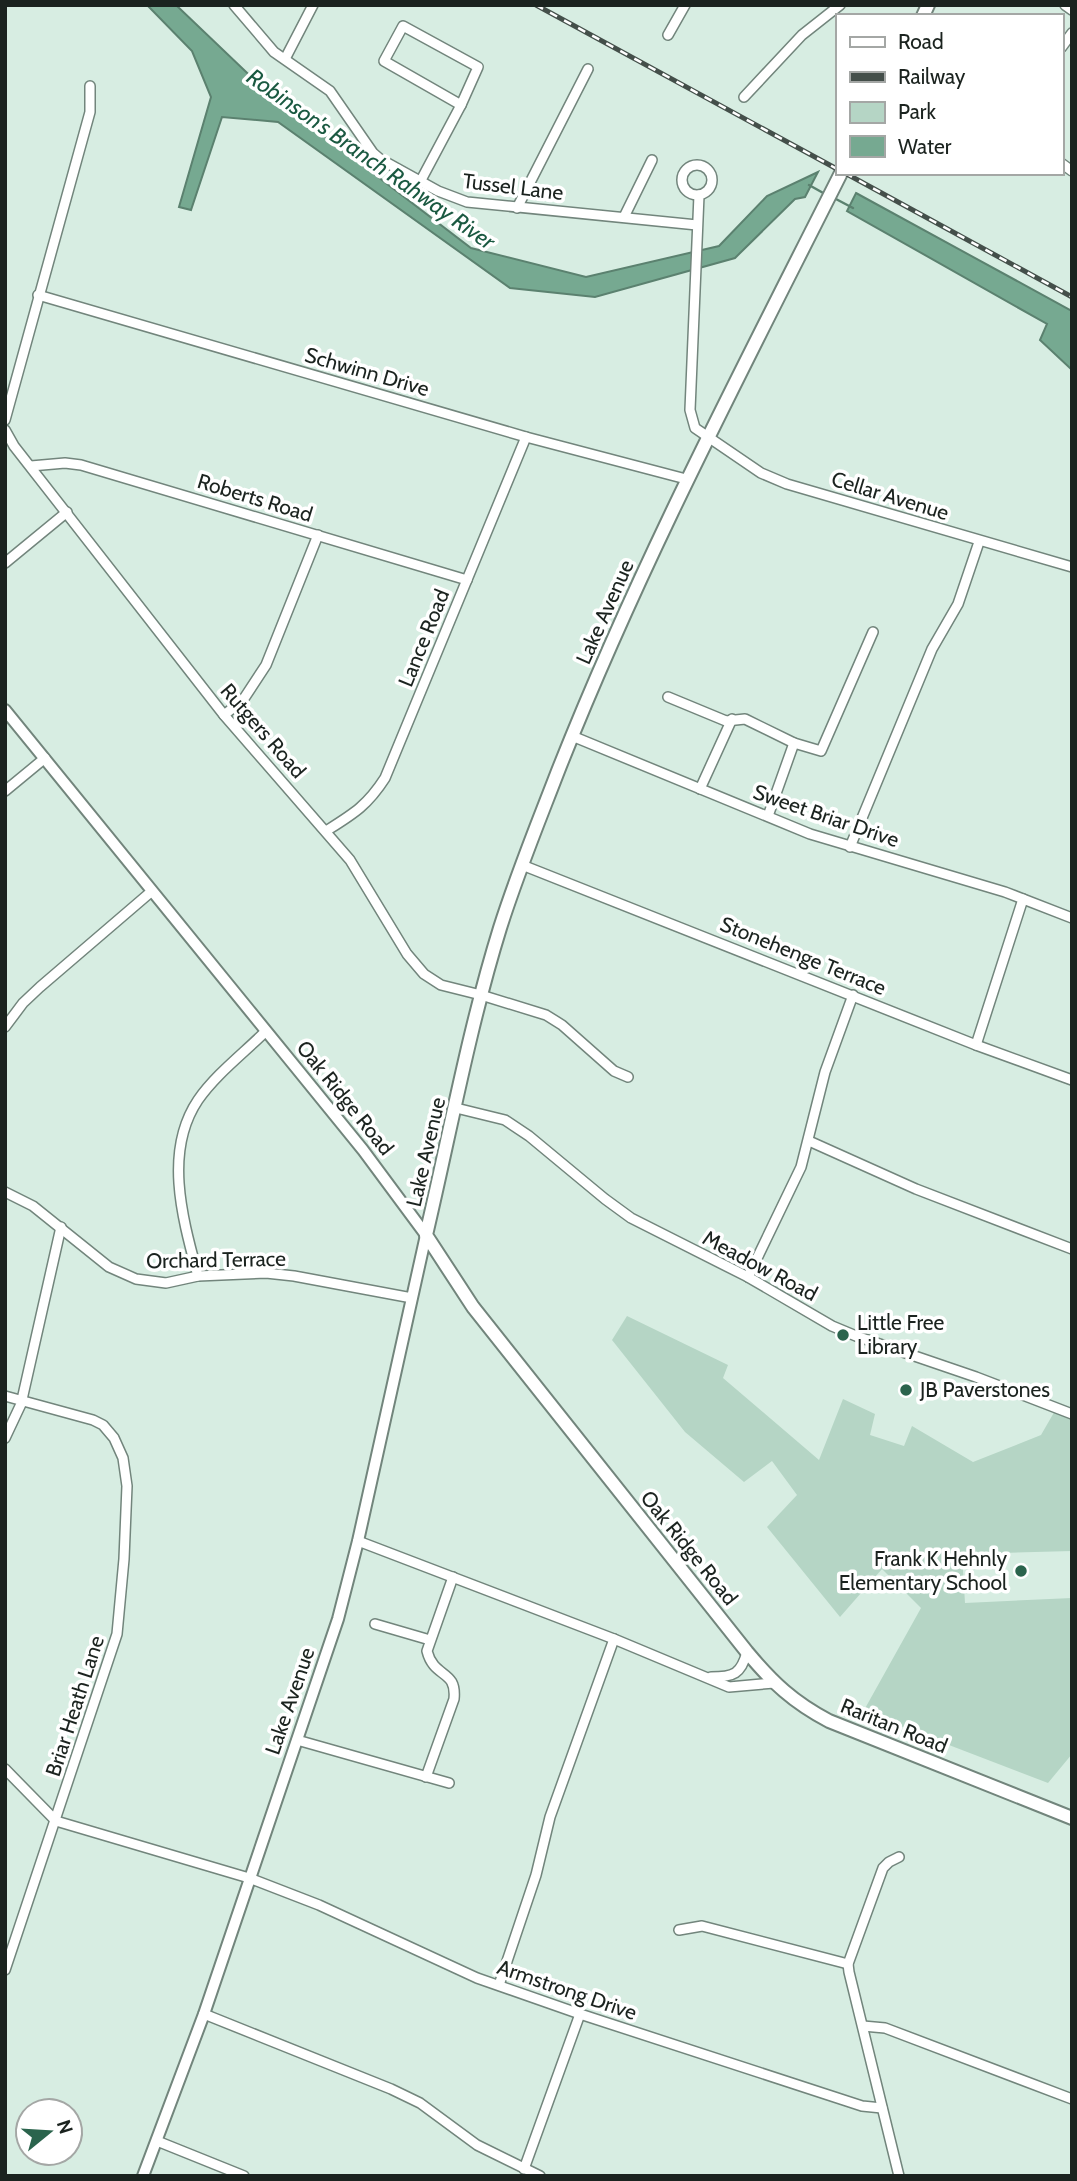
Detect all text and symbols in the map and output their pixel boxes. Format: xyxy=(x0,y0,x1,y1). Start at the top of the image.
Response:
legend xyxy=(836,14,1063,175)
text: Road xyxy=(898,29,944,54)
water label: Robinson's Branch Rahway River xyxy=(242,63,501,256)
text: Railway xyxy=(898,64,966,89)
text: Park xyxy=(898,99,936,124)
text: Water xyxy=(898,134,952,159)
street label: Tussel Lane xyxy=(461,168,565,205)
street label: Schwinn Drive xyxy=(302,342,432,401)
street label: Cellar Avenue xyxy=(828,466,952,525)
street label: Roberts Road xyxy=(195,468,316,527)
street label: Lake Avenue xyxy=(570,556,639,668)
street label: Lance Road xyxy=(393,585,454,690)
street label: Rutgers Road xyxy=(215,678,311,783)
street label: Sweet Briar Drive xyxy=(750,779,903,852)
street label: Stonehenge Terrace xyxy=(717,911,890,1000)
street label: Oak Ridge Road xyxy=(292,1035,399,1160)
street label: Lake Avenue xyxy=(401,1094,450,1209)
street label: Meadow Road xyxy=(699,1225,822,1306)
street label: Orchard Terrace xyxy=(146,1246,286,1273)
place label: Little Free Library xyxy=(857,1310,945,1359)
marker: Little Free Library xyxy=(835,1327,851,1343)
place label: JB Paverstones xyxy=(919,1377,1050,1402)
marker: JB Paverstones xyxy=(898,1382,914,1398)
street label: Oak Ridge Road xyxy=(636,1485,743,1610)
place label: Frank K Hehnly Elementary School xyxy=(839,1546,1007,1595)
marker: Frank K Hehnly Elementary School xyxy=(1013,1563,1029,1579)
street label: Briar Heath Lane xyxy=(40,1632,109,1779)
street label: Lake Avenue xyxy=(260,1644,320,1758)
street label: Raritan Road xyxy=(837,1693,951,1758)
street label: Armstrong Drive xyxy=(494,1954,640,2025)
north arrow xyxy=(14,2097,84,2167)
text: N xyxy=(52,2117,78,2137)

